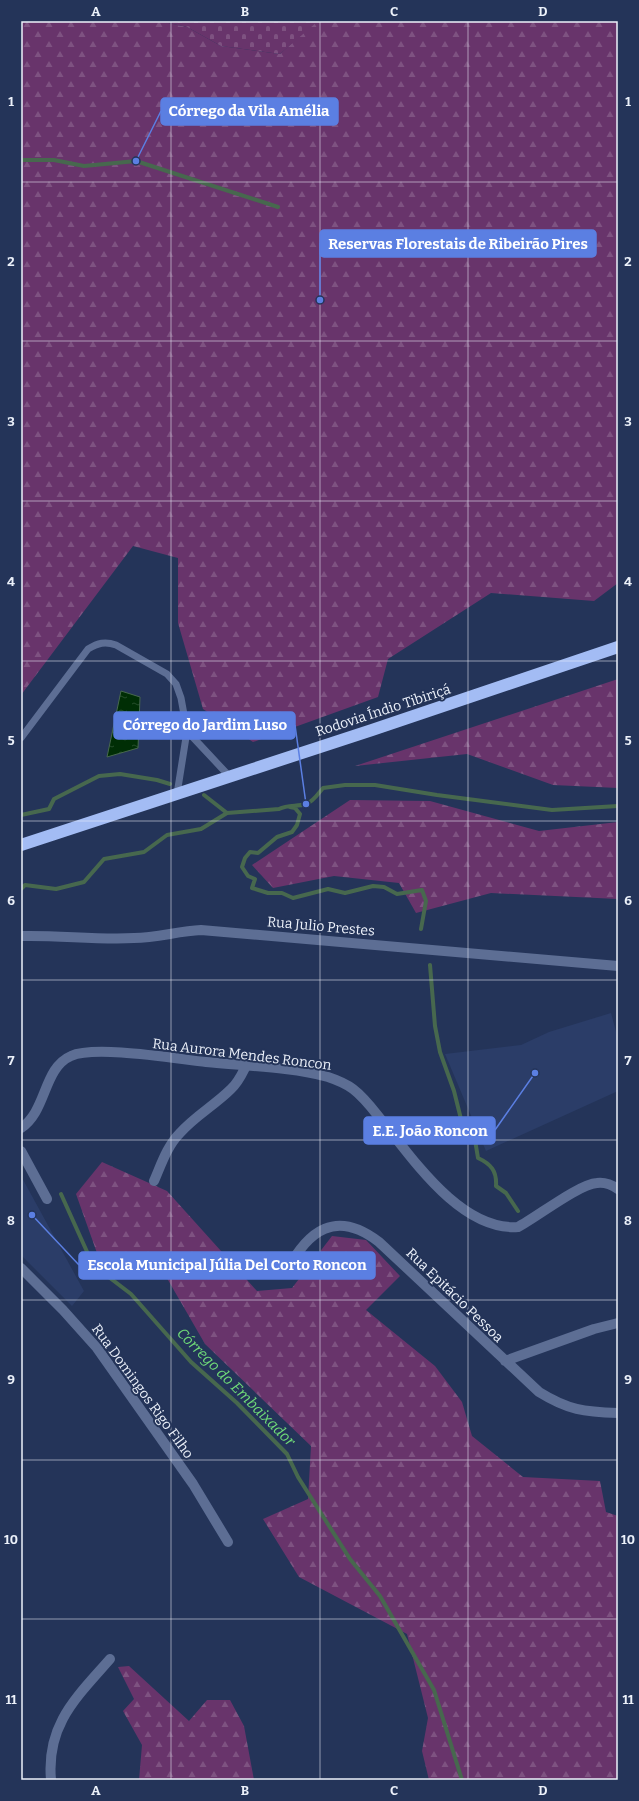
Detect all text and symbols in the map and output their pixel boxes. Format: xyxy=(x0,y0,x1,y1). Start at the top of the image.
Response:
text: A xyxy=(91,4,101,19)
text: B xyxy=(241,4,249,19)
text: C xyxy=(390,4,398,19)
text: D xyxy=(538,4,548,19)
text: 1 xyxy=(8,94,14,109)
text: 1 xyxy=(625,94,631,109)
callout: Córrego da Vila Amélia xyxy=(161,98,338,125)
text: Córrego da Vila Amélia xyxy=(169,102,330,120)
callout: Reservas Florestais de Ribeirão Pires xyxy=(320,230,596,257)
text: Reservas Florestais de Ribeirão Pires xyxy=(328,235,588,253)
text: 2 xyxy=(7,254,15,269)
text: 2 xyxy=(624,254,632,269)
text: 3 xyxy=(7,414,15,429)
text: 3 xyxy=(624,414,632,429)
text: 4 xyxy=(7,574,15,589)
text: 4 xyxy=(624,574,632,589)
street label: Rodovia Índio Tibiriçá xyxy=(313,680,453,740)
callout: Córrego do Jardim Luso xyxy=(114,712,295,739)
text: Córrego do Jardim Luso xyxy=(123,716,288,734)
text: 5 xyxy=(7,733,15,748)
text: 5 xyxy=(624,733,632,748)
text: 6 xyxy=(7,893,15,908)
text: 6 xyxy=(624,893,632,908)
street label: Rua Julio Prestes xyxy=(266,913,375,940)
street label: Rua Aurora Mendes Roncon xyxy=(151,1035,333,1074)
text: 7 xyxy=(8,1053,15,1068)
text: 7 xyxy=(625,1053,632,1068)
callout: E.E. João Roncon xyxy=(364,1117,495,1144)
text: E.E. João Roncon xyxy=(372,1122,488,1140)
text: 8 xyxy=(7,1213,15,1228)
text: 8 xyxy=(624,1213,632,1228)
street label: Rua Epitácio Pessoa xyxy=(402,1245,507,1346)
callout: Escola Municipal Júlia Del Corto Roncon xyxy=(79,1252,375,1279)
text: Escola Municipal Júlia Del Corto Roncon xyxy=(87,1256,367,1274)
street label: Rua Domingos Rigo Filho xyxy=(88,1321,197,1462)
water label: Córrego do Embaixador xyxy=(173,1324,300,1451)
text: 9 xyxy=(7,1372,15,1387)
text: 9 xyxy=(624,1372,632,1387)
text: 10 xyxy=(4,1532,18,1547)
text: 10 xyxy=(621,1532,635,1547)
text: 11 xyxy=(5,1692,17,1707)
text: 11 xyxy=(622,1692,634,1707)
text: A xyxy=(91,1783,101,1798)
text: B xyxy=(241,1783,249,1798)
text: C xyxy=(390,1783,398,1798)
text: D xyxy=(538,1783,548,1798)

